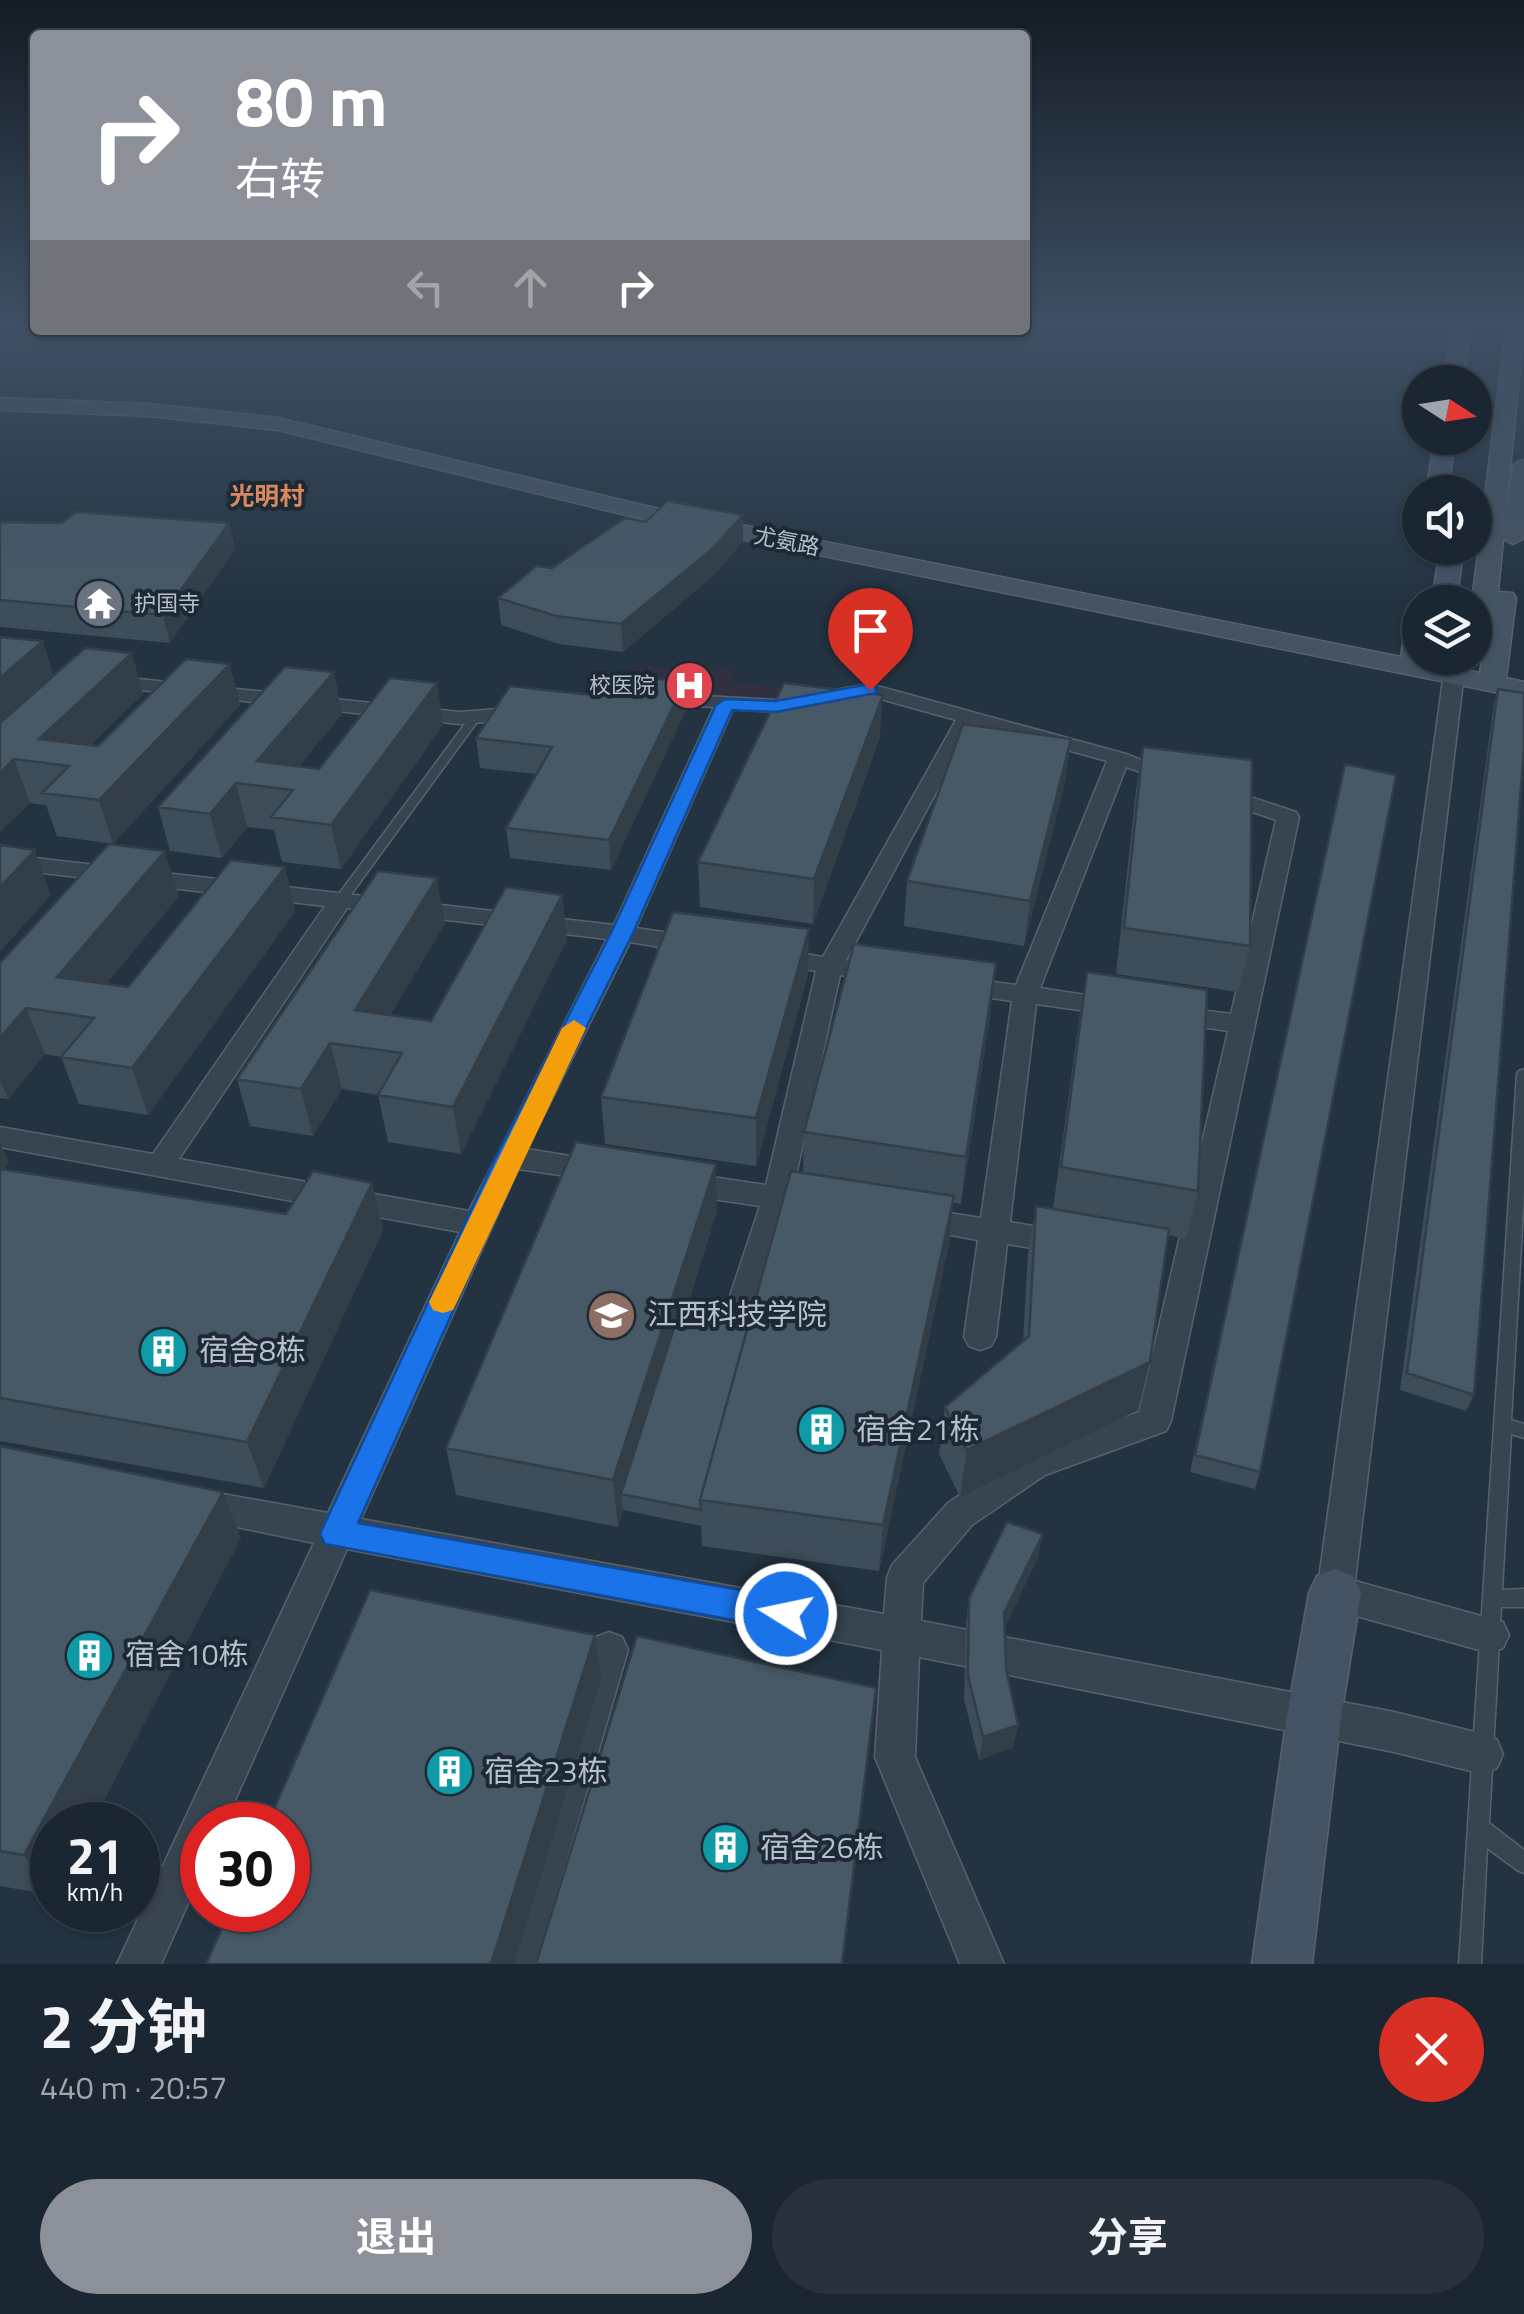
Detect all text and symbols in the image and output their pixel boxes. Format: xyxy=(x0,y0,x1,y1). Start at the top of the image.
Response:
text: 80 m xyxy=(235,47,388,153)
icon: right xyxy=(70,70,200,200)
text: 右转 xyxy=(235,144,325,212)
icon: left xyxy=(398,260,453,315)
icon: ahead xyxy=(503,260,558,315)
icon: right xyxy=(608,260,663,315)
north arrow xyxy=(1402,365,1492,455)
map controls xyxy=(1402,365,1492,675)
button: sound xyxy=(1402,475,1492,565)
district label: 光明村 xyxy=(229,477,305,515)
street label: 尤氨路 xyxy=(751,518,823,564)
temple icon: 护国寺 xyxy=(73,577,125,629)
button: layers xyxy=(1402,585,1492,675)
place label: 护国寺 xyxy=(134,586,200,620)
pin xyxy=(828,588,913,691)
icon: arrive xyxy=(843,603,898,658)
hospital icon: 校医院 xyxy=(664,659,716,711)
place label: 校医院 xyxy=(589,668,655,702)
school or university icon: 江西科技学院 xyxy=(586,1289,638,1341)
place label: 江西科技学院 xyxy=(647,1291,827,1337)
building icon: 宿舍8栋 xyxy=(138,1325,190,1377)
place label: 宿舍8栋 xyxy=(199,1327,306,1373)
building icon: 宿舍21栋 xyxy=(795,1404,847,1456)
place label: 宿舍21栋 xyxy=(856,1406,980,1452)
position arrow xyxy=(734,1562,838,1666)
building icon: 宿舍10栋 xyxy=(64,1629,116,1681)
place label: 宿舍10栋 xyxy=(125,1631,249,1677)
building icon: 宿舍23栋 xyxy=(423,1746,475,1798)
place label: 宿舍23栋 xyxy=(484,1748,608,1794)
speed limit sign: 30 xyxy=(180,1802,310,1932)
text: 21 xyxy=(67,1817,123,1893)
building icon: 宿舍26栋 xyxy=(699,1822,751,1874)
place label: 宿舍26栋 xyxy=(760,1824,884,1870)
text: km/h xyxy=(67,1873,123,1911)
text: 2 分钟 xyxy=(40,1980,207,2071)
button: close xyxy=(1379,1997,1484,2102)
text: 440 m · 20:57 xyxy=(40,2063,227,2111)
button: 退出 xyxy=(40,2179,752,2294)
button: 分享 xyxy=(772,2179,1484,2294)

